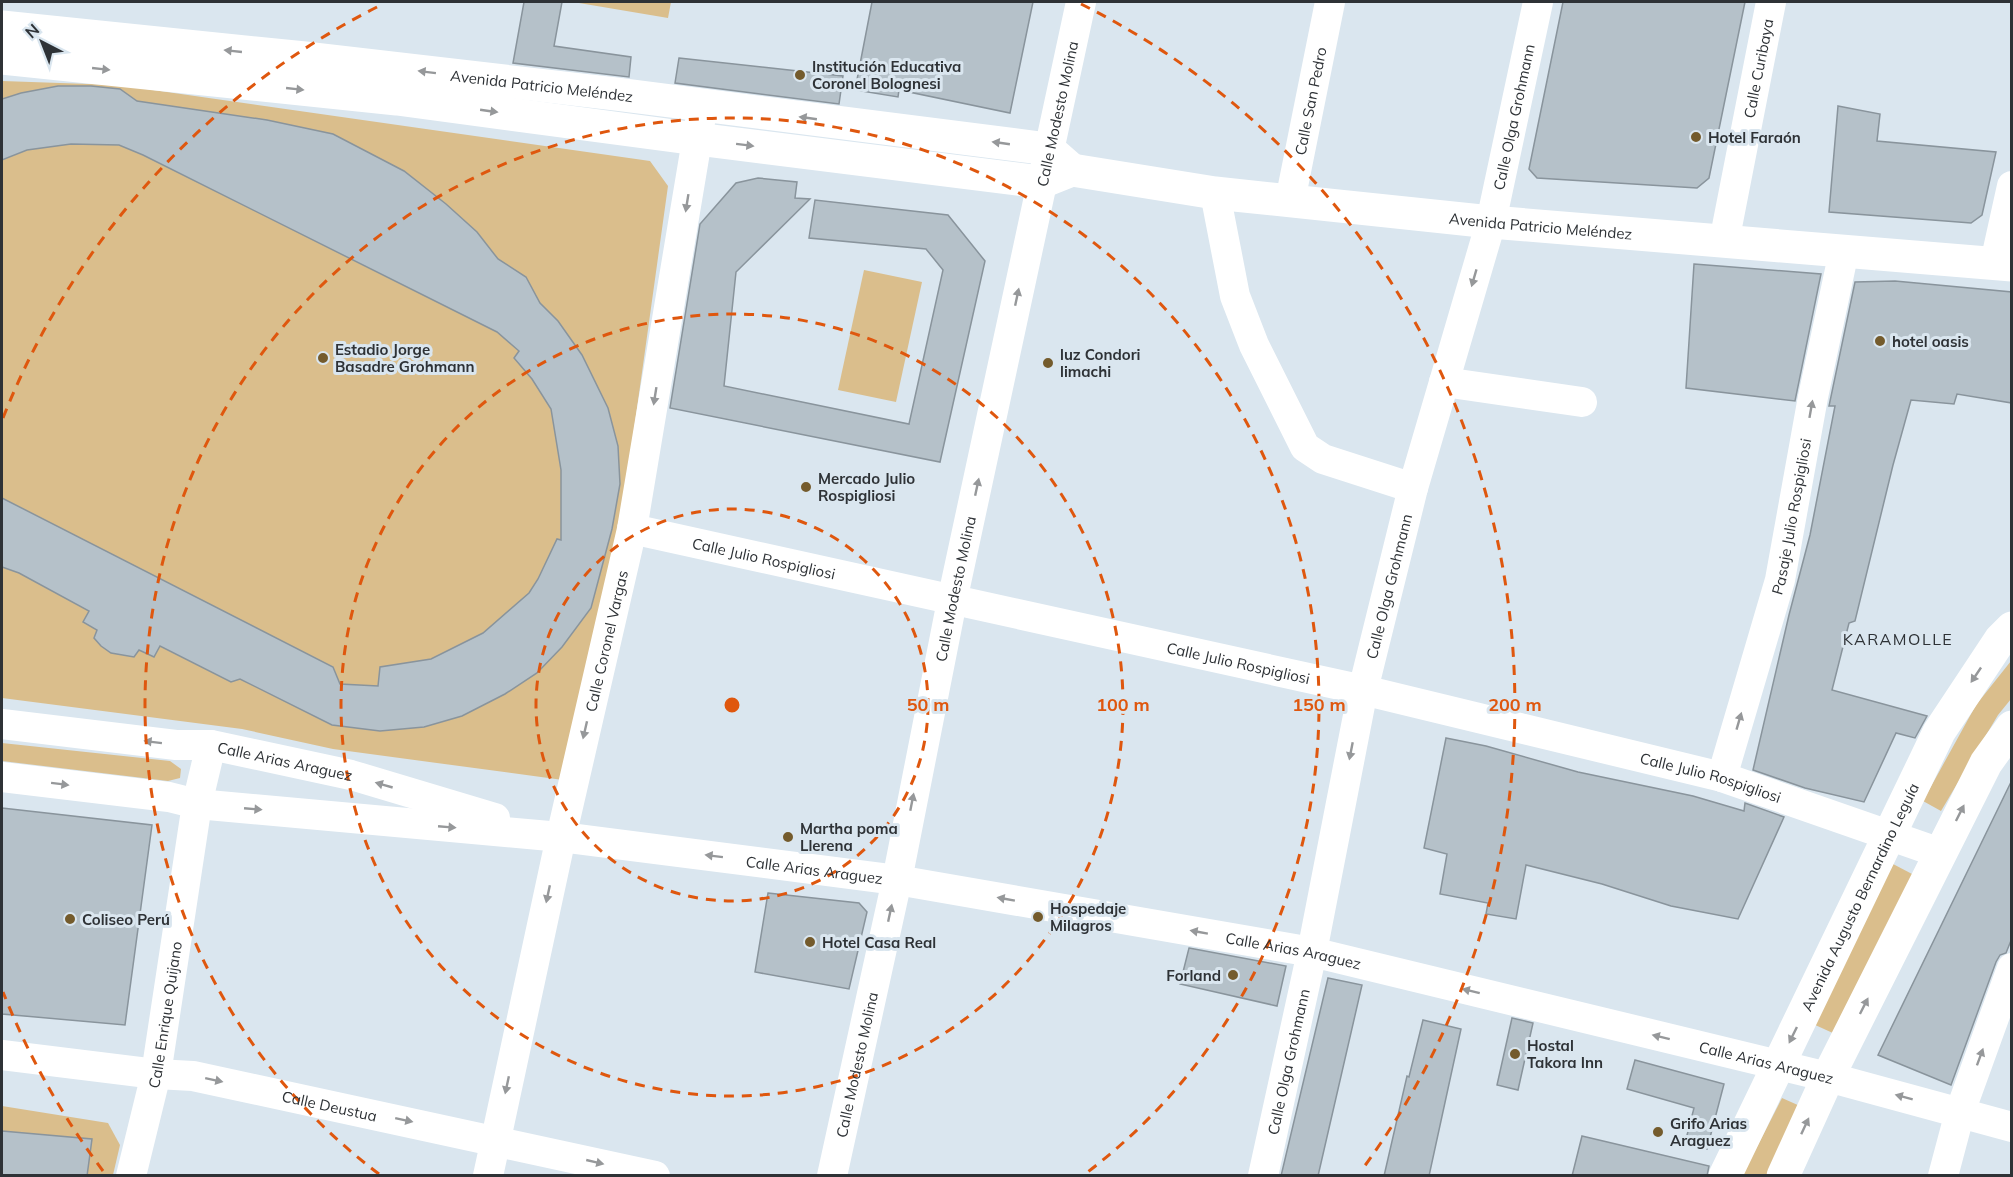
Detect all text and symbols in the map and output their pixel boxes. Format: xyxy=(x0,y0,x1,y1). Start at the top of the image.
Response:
north arrow xyxy=(12,12,72,72)
street label: Calle Curibaya xyxy=(1739,17,1777,120)
text: N xyxy=(21,19,43,42)
street label: Calle Modesto Molina xyxy=(1032,39,1082,188)
street label: Calle Olga Grohmann xyxy=(1489,42,1538,192)
street label: Calle San Pedro xyxy=(1290,45,1330,157)
one-way arrow xyxy=(223,46,242,56)
place label: Institución Educativa Coronel Bolognesi xyxy=(812,57,961,93)
one-way arrow xyxy=(92,64,111,74)
street label: Avenida Patricio Meléndez xyxy=(449,65,634,106)
one-way arrow xyxy=(417,67,436,77)
marker: Institución Educativa Coronel Bolognesi xyxy=(793,68,807,82)
one-way arrow xyxy=(286,84,305,94)
one-way arrow xyxy=(480,107,499,116)
one-way arrow xyxy=(798,113,817,122)
place label: Hotel Faraón xyxy=(1708,128,1801,147)
marker: Hotel Faraón xyxy=(1689,130,1703,144)
one-way arrow xyxy=(992,139,1011,148)
one-way arrow xyxy=(735,140,754,150)
one-way arrow xyxy=(682,194,691,213)
street label: Avenida Patricio Meléndez xyxy=(1448,208,1633,243)
one-way arrow xyxy=(1469,269,1478,287)
one-way arrow xyxy=(1013,287,1022,306)
place label: hotel oasis xyxy=(1892,332,1969,351)
marker: hotel oasis xyxy=(1873,334,1887,348)
place label: Estadio Jorge Basadre Grohmann xyxy=(335,340,475,376)
place label: luz Condori limachi xyxy=(1060,345,1141,381)
marker: Estadio Jorge Basadre Grohmann xyxy=(316,351,330,365)
marker: luz Condori limachi xyxy=(1041,356,1055,370)
one-way arrow xyxy=(650,386,659,405)
one-way arrow xyxy=(1807,399,1816,418)
street label: Pasaje Julio Rospigliosi xyxy=(1767,437,1815,597)
place label: Mercado Julio Rospigliosi xyxy=(818,469,915,505)
one-way arrow xyxy=(972,478,982,497)
marker: Mercado Julio Rospigliosi xyxy=(799,480,813,494)
street label: Calle Olga Grohmann xyxy=(1362,512,1416,661)
street label: Calle Modesto Molina xyxy=(931,514,980,663)
street label: Calle Julio Rospigliosi xyxy=(690,533,837,583)
street label: Calle Coronel Vargas xyxy=(581,568,632,713)
district label: KARAMOLLE xyxy=(1843,629,1953,649)
street label: Calle Julio Rospigliosi xyxy=(1165,638,1312,688)
one-way arrow xyxy=(1970,666,1982,682)
text: 50 m xyxy=(907,693,949,716)
text: 100 m xyxy=(1096,693,1150,716)
text: 150 m xyxy=(1292,693,1346,716)
text: 200 m xyxy=(1488,693,1542,716)
centre of rings xyxy=(722,695,742,715)
one-way arrow xyxy=(1735,712,1744,730)
one-way arrow xyxy=(580,721,590,740)
one-way arrow xyxy=(143,737,162,747)
street label: Calle Arias Araguez xyxy=(216,737,355,785)
one-way arrow xyxy=(1346,742,1355,761)
street label: Calle Julio Rospigliosi xyxy=(1638,748,1784,806)
one-way arrow xyxy=(50,779,69,789)
one-way arrow xyxy=(375,780,393,789)
street label: Avenida Augusto Bernardino Leguía xyxy=(1797,780,1923,1014)
one-way arrow xyxy=(908,792,917,811)
one-way arrow xyxy=(243,804,262,814)
one-way arrow xyxy=(1955,804,1965,822)
place label: Martha poma Llerena xyxy=(800,819,898,855)
one-way arrow xyxy=(437,822,456,831)
marker: Martha poma Llerena xyxy=(781,830,795,844)
street label: Calle Arias Araguez xyxy=(745,851,884,888)
one-way arrow xyxy=(704,852,723,861)
one-way arrow xyxy=(543,885,553,903)
one-way arrow xyxy=(997,894,1016,903)
place label: Hospedaje Milagros xyxy=(1050,899,1126,935)
one-way arrow xyxy=(885,904,895,922)
place label: Coliseo Perú xyxy=(82,910,170,929)
marker: Hospedaje Milagros xyxy=(1031,910,1045,924)
marker: Coliseo Perú xyxy=(63,912,77,926)
one-way arrow xyxy=(1189,927,1208,936)
street label: Calle Arias Araguez xyxy=(1224,928,1363,973)
place label: Hotel Casa Real xyxy=(822,933,936,952)
marker: Hotel Casa Real xyxy=(803,935,817,949)
street label: Calle Enrique Quijano xyxy=(143,940,186,1090)
place label: Forland xyxy=(1166,966,1221,985)
marker: Forland xyxy=(1226,968,1240,982)
one-way arrow xyxy=(1462,985,1480,995)
street label: Calle Olga Grohmann xyxy=(1263,987,1313,1136)
street label: Calle Modesto Molina xyxy=(831,990,882,1139)
one-way arrow xyxy=(1859,998,1868,1015)
one-way arrow xyxy=(1789,1027,1798,1044)
one-way arrow xyxy=(1651,1031,1670,1041)
place label: Hostal Takora Inn xyxy=(1527,1036,1603,1072)
street label: Calle Arias Araguez xyxy=(1697,1037,1836,1088)
marker: Hostal Takora Inn xyxy=(1508,1047,1522,1061)
one-way arrow xyxy=(1976,1048,1986,1066)
one-way arrow xyxy=(502,1075,511,1094)
one-way arrow xyxy=(204,1076,223,1085)
street label: Calle Deustua xyxy=(280,1086,379,1125)
one-way arrow xyxy=(1895,1092,1913,1101)
place label: Grifo Arias Araguez xyxy=(1670,1114,1747,1150)
one-way arrow xyxy=(395,1116,414,1125)
one-way arrow xyxy=(1801,1118,1810,1135)
marker: Grifo Arias Araguez xyxy=(1651,1125,1665,1139)
one-way arrow xyxy=(586,1158,605,1167)

